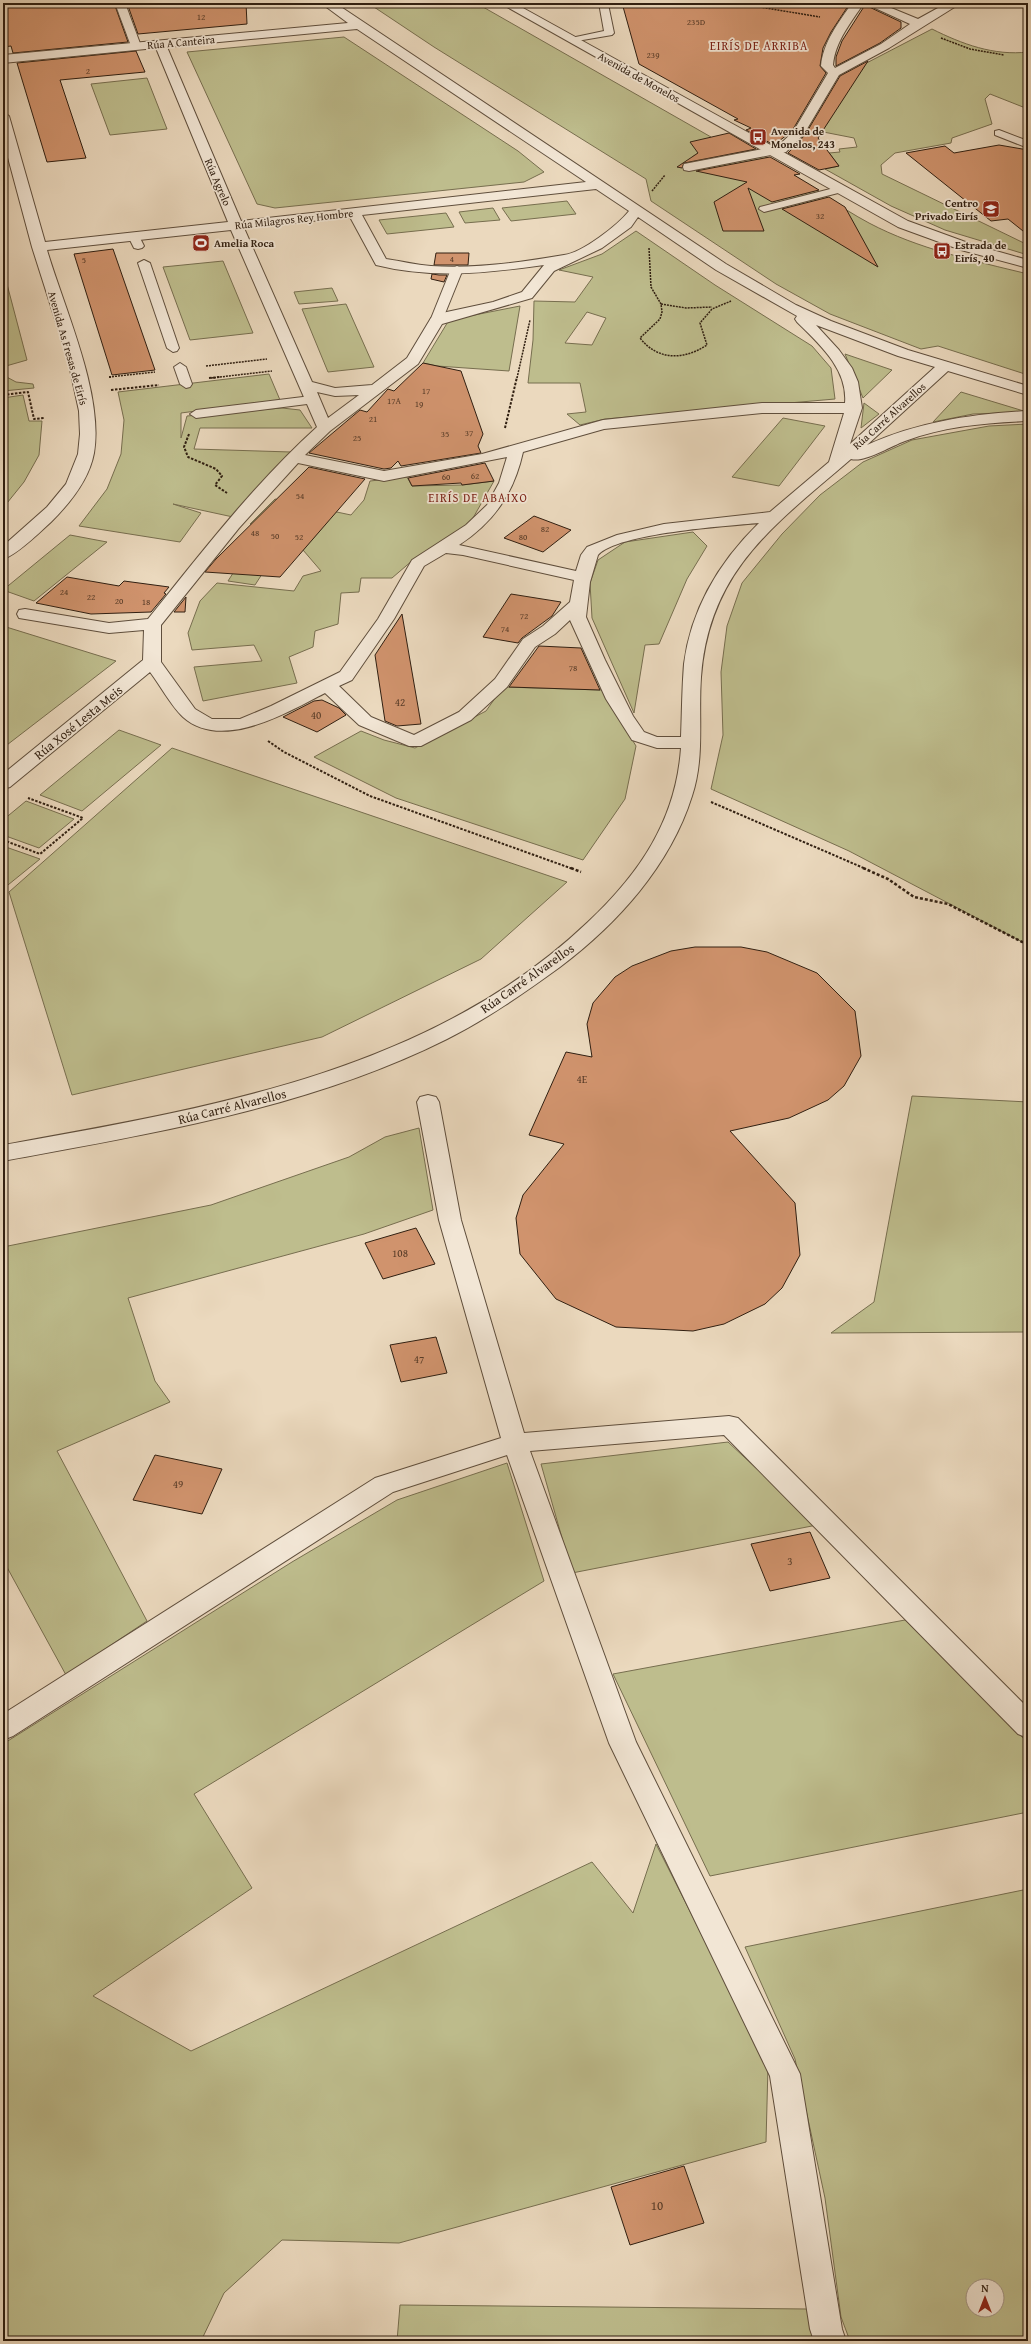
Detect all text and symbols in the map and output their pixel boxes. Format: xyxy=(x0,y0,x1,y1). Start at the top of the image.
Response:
house number: 12 xyxy=(197,10,205,23)
house number: 235D xyxy=(687,15,706,28)
street label: Rúa A Canteira xyxy=(146,31,216,53)
district label: EIRÍS DE ARRIBA xyxy=(710,37,808,54)
street label: Avenida de Monelos xyxy=(595,48,683,106)
house number: 239 xyxy=(647,48,660,61)
house number: 2 xyxy=(86,64,90,77)
place label: Avenida de Monelos, 243 xyxy=(771,123,835,152)
bus stop icon: Avenida de Monelos, 243 xyxy=(748,127,768,147)
street label: Rúa Agrelo xyxy=(201,156,235,209)
place label: Centro Privado Eirís xyxy=(915,195,978,224)
school or university icon: Centro Privado Eirís xyxy=(981,199,1001,219)
street label: Rúa Milagros Rey Hombre xyxy=(234,205,354,233)
house number: 32 xyxy=(816,209,824,222)
sports icon: Amelia Roca xyxy=(191,233,211,253)
place label: Amelia Roca xyxy=(214,235,274,251)
place label: Estrada de Eirís, 40 xyxy=(955,237,1007,266)
bus stop icon: Estrada de Eirís, 40 xyxy=(932,241,952,261)
house number: 4 xyxy=(450,252,454,265)
house number: 5 xyxy=(82,253,86,266)
street label: Avenida As Fresas de Eirís xyxy=(44,289,92,407)
street label: Rúa Carré Alvarellos xyxy=(849,379,929,453)
house number: 17 xyxy=(422,384,430,397)
house number: 17A xyxy=(387,394,402,407)
house number: 19 xyxy=(415,397,423,410)
house number: 21 xyxy=(369,412,377,425)
house number: 37 xyxy=(465,426,473,439)
house number: 35 xyxy=(441,427,449,440)
house number: 25 xyxy=(353,431,361,444)
house number: 62 xyxy=(471,469,479,482)
house number: 60 xyxy=(442,470,451,483)
house number: 54 xyxy=(296,489,304,502)
district label: EIRÍS DE ABAIXO xyxy=(428,489,528,506)
house number: 82 xyxy=(541,522,549,535)
house number: 48 xyxy=(251,526,259,539)
house number: 50 xyxy=(271,529,280,542)
house number: 52 xyxy=(295,530,303,543)
house number: 80 xyxy=(519,530,528,543)
house number: 24 xyxy=(60,585,68,598)
house number: 22 xyxy=(87,590,95,603)
house number: 20 xyxy=(115,594,124,607)
house number: 18 xyxy=(142,595,150,608)
house number: 72 xyxy=(520,609,528,622)
house number: 74 xyxy=(501,622,509,635)
house number: 78 xyxy=(569,661,577,674)
street label: Rúa Xosé Lesta Meis xyxy=(30,681,127,764)
house number: 42 xyxy=(395,694,405,710)
house number: 40 xyxy=(311,707,321,723)
street label: Rúa Carré Alvarellos xyxy=(477,939,578,1018)
house number: 4E xyxy=(577,1071,588,1087)
street label: Rúa Carré Alvarellos xyxy=(176,1084,288,1129)
house number: 108 xyxy=(392,1245,408,1261)
house number: 47 xyxy=(414,1351,424,1367)
house number: 49 xyxy=(173,1476,183,1492)
house number: 3 xyxy=(787,1553,793,1569)
house number: 10 xyxy=(651,2196,663,2215)
north arrow xyxy=(965,2278,1005,2318)
text: N xyxy=(981,2280,989,2296)

